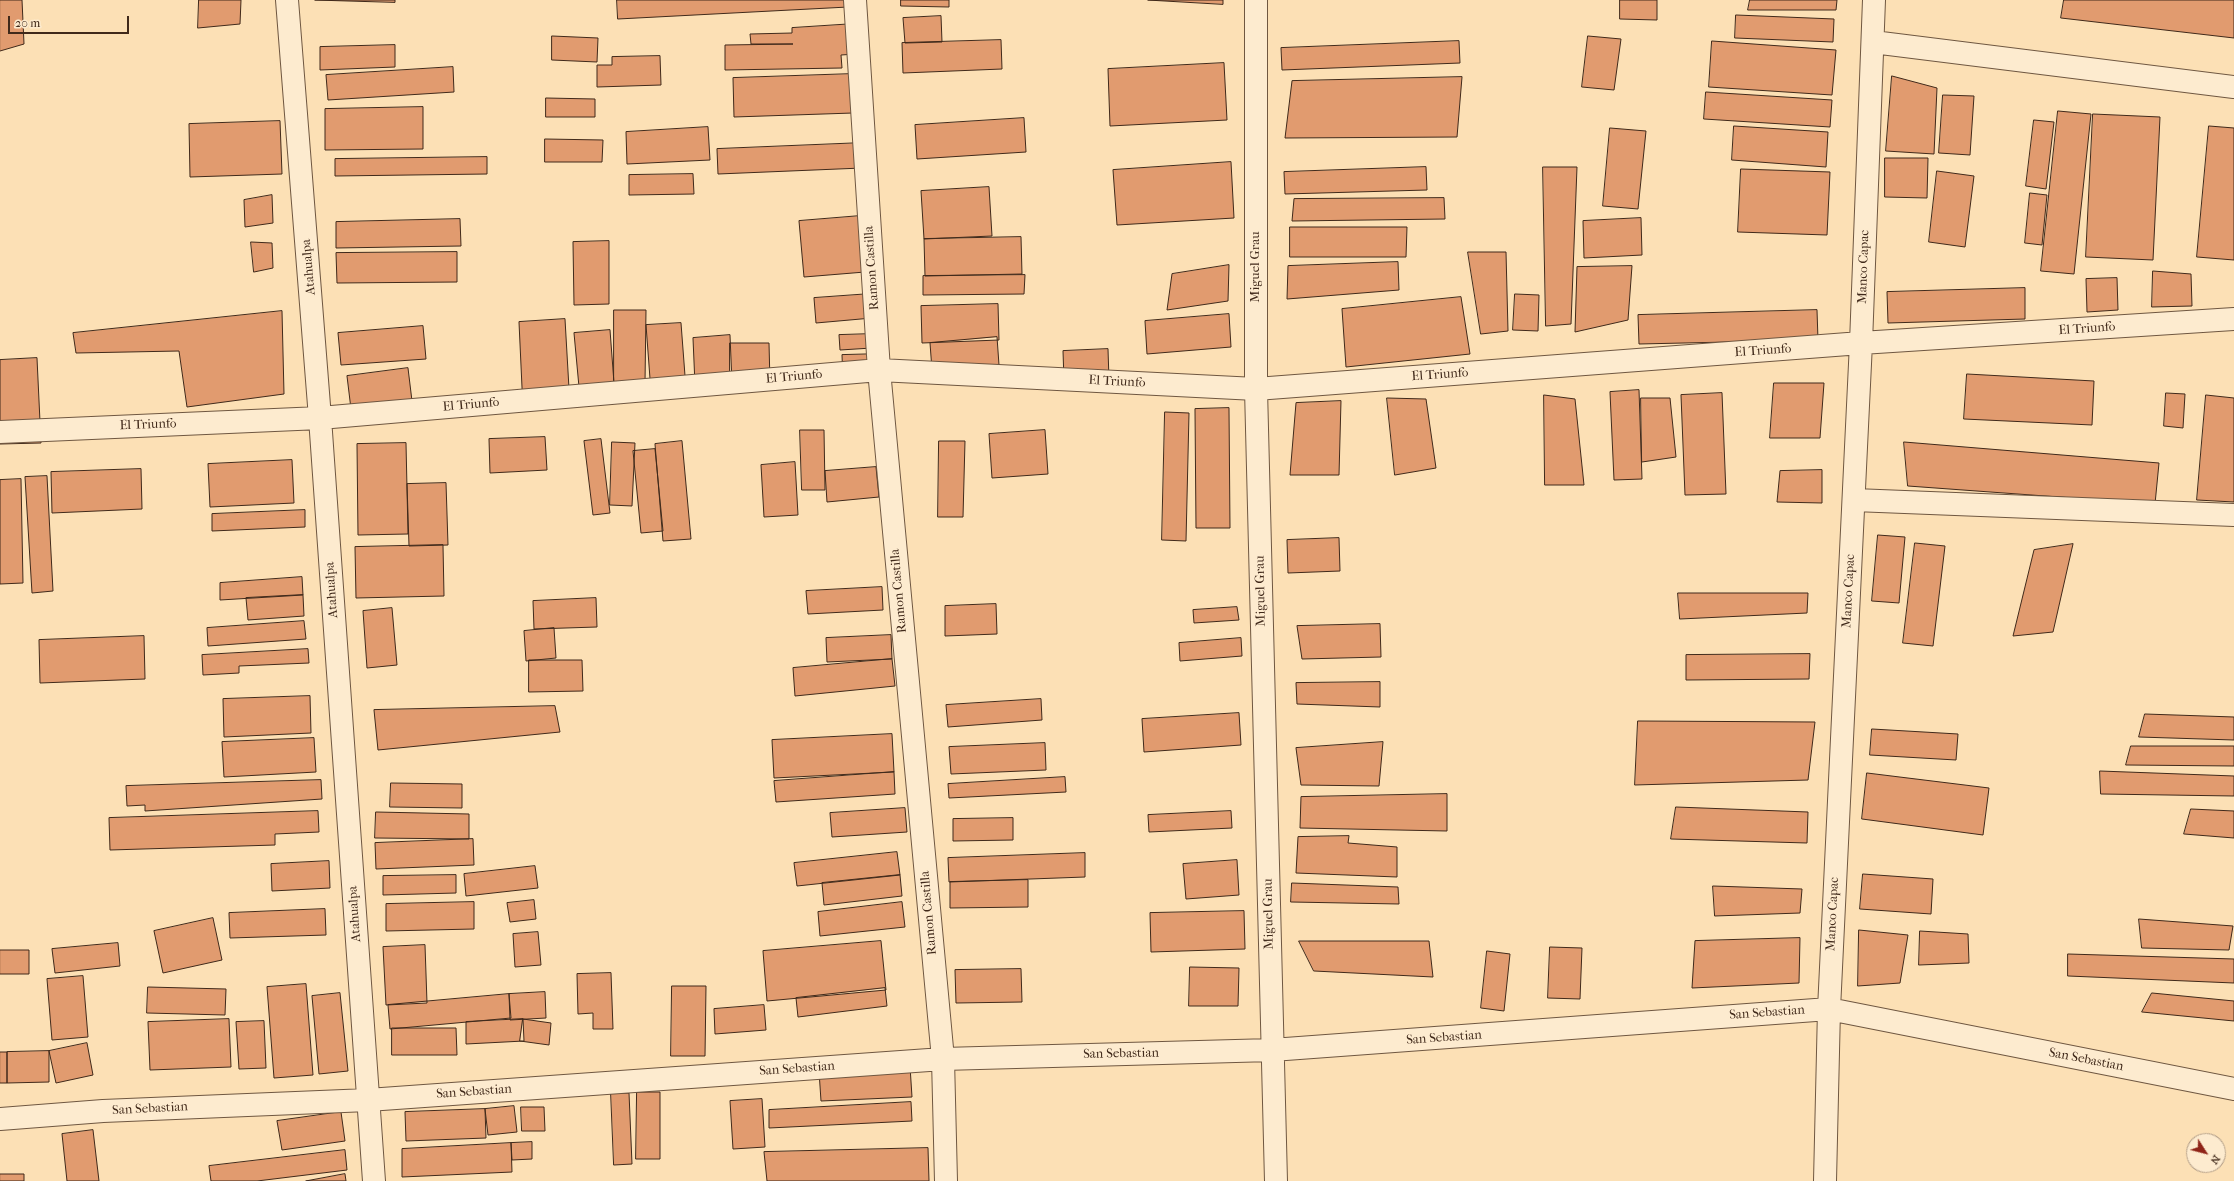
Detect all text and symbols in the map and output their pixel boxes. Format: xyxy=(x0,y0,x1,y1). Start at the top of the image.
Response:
scale bar xyxy=(10,8,131,34)
text: 20 m xyxy=(15,16,40,30)
street label: Ramon Castilla xyxy=(861,225,883,311)
street label: Manco Capac xyxy=(1855,230,1873,304)
street label: Miguel Grau xyxy=(1248,232,1264,302)
street label: Atahualpa xyxy=(299,238,319,296)
street label: El Triunfo xyxy=(2058,319,2116,339)
street label: El Triunfo xyxy=(1734,341,1792,361)
street label: El Triunfo xyxy=(1411,365,1469,385)
street label: El Triunfo xyxy=(765,367,823,387)
street label: El Triunfo xyxy=(1088,373,1146,391)
street label: El Triunfo xyxy=(442,395,500,415)
street label: El Triunfo xyxy=(119,416,177,434)
street label: Ramon Castilla xyxy=(888,548,910,634)
street label: Manco Capac xyxy=(1839,554,1859,628)
street label: Miguel Grau xyxy=(1253,555,1269,627)
street label: Atahualpa xyxy=(322,561,342,619)
street label: Ramon Castilla xyxy=(918,870,940,956)
street label: Manco Capac xyxy=(1823,877,1843,951)
street label: Miguel Grau xyxy=(1261,878,1277,950)
street label: Atahualpa xyxy=(345,885,365,943)
street label: San Sebastian xyxy=(1729,1003,1805,1023)
street label: San Sebastian xyxy=(1406,1028,1482,1048)
street label: San Sebastian xyxy=(2047,1045,2125,1075)
street label: San Sebastian xyxy=(1083,1046,1159,1062)
street label: San Sebastian xyxy=(759,1059,835,1079)
street label: San Sebastian xyxy=(436,1082,512,1102)
street label: San Sebastian xyxy=(112,1099,188,1119)
north arrow xyxy=(2186,1133,2226,1173)
text: N xyxy=(2208,1153,2223,1167)

